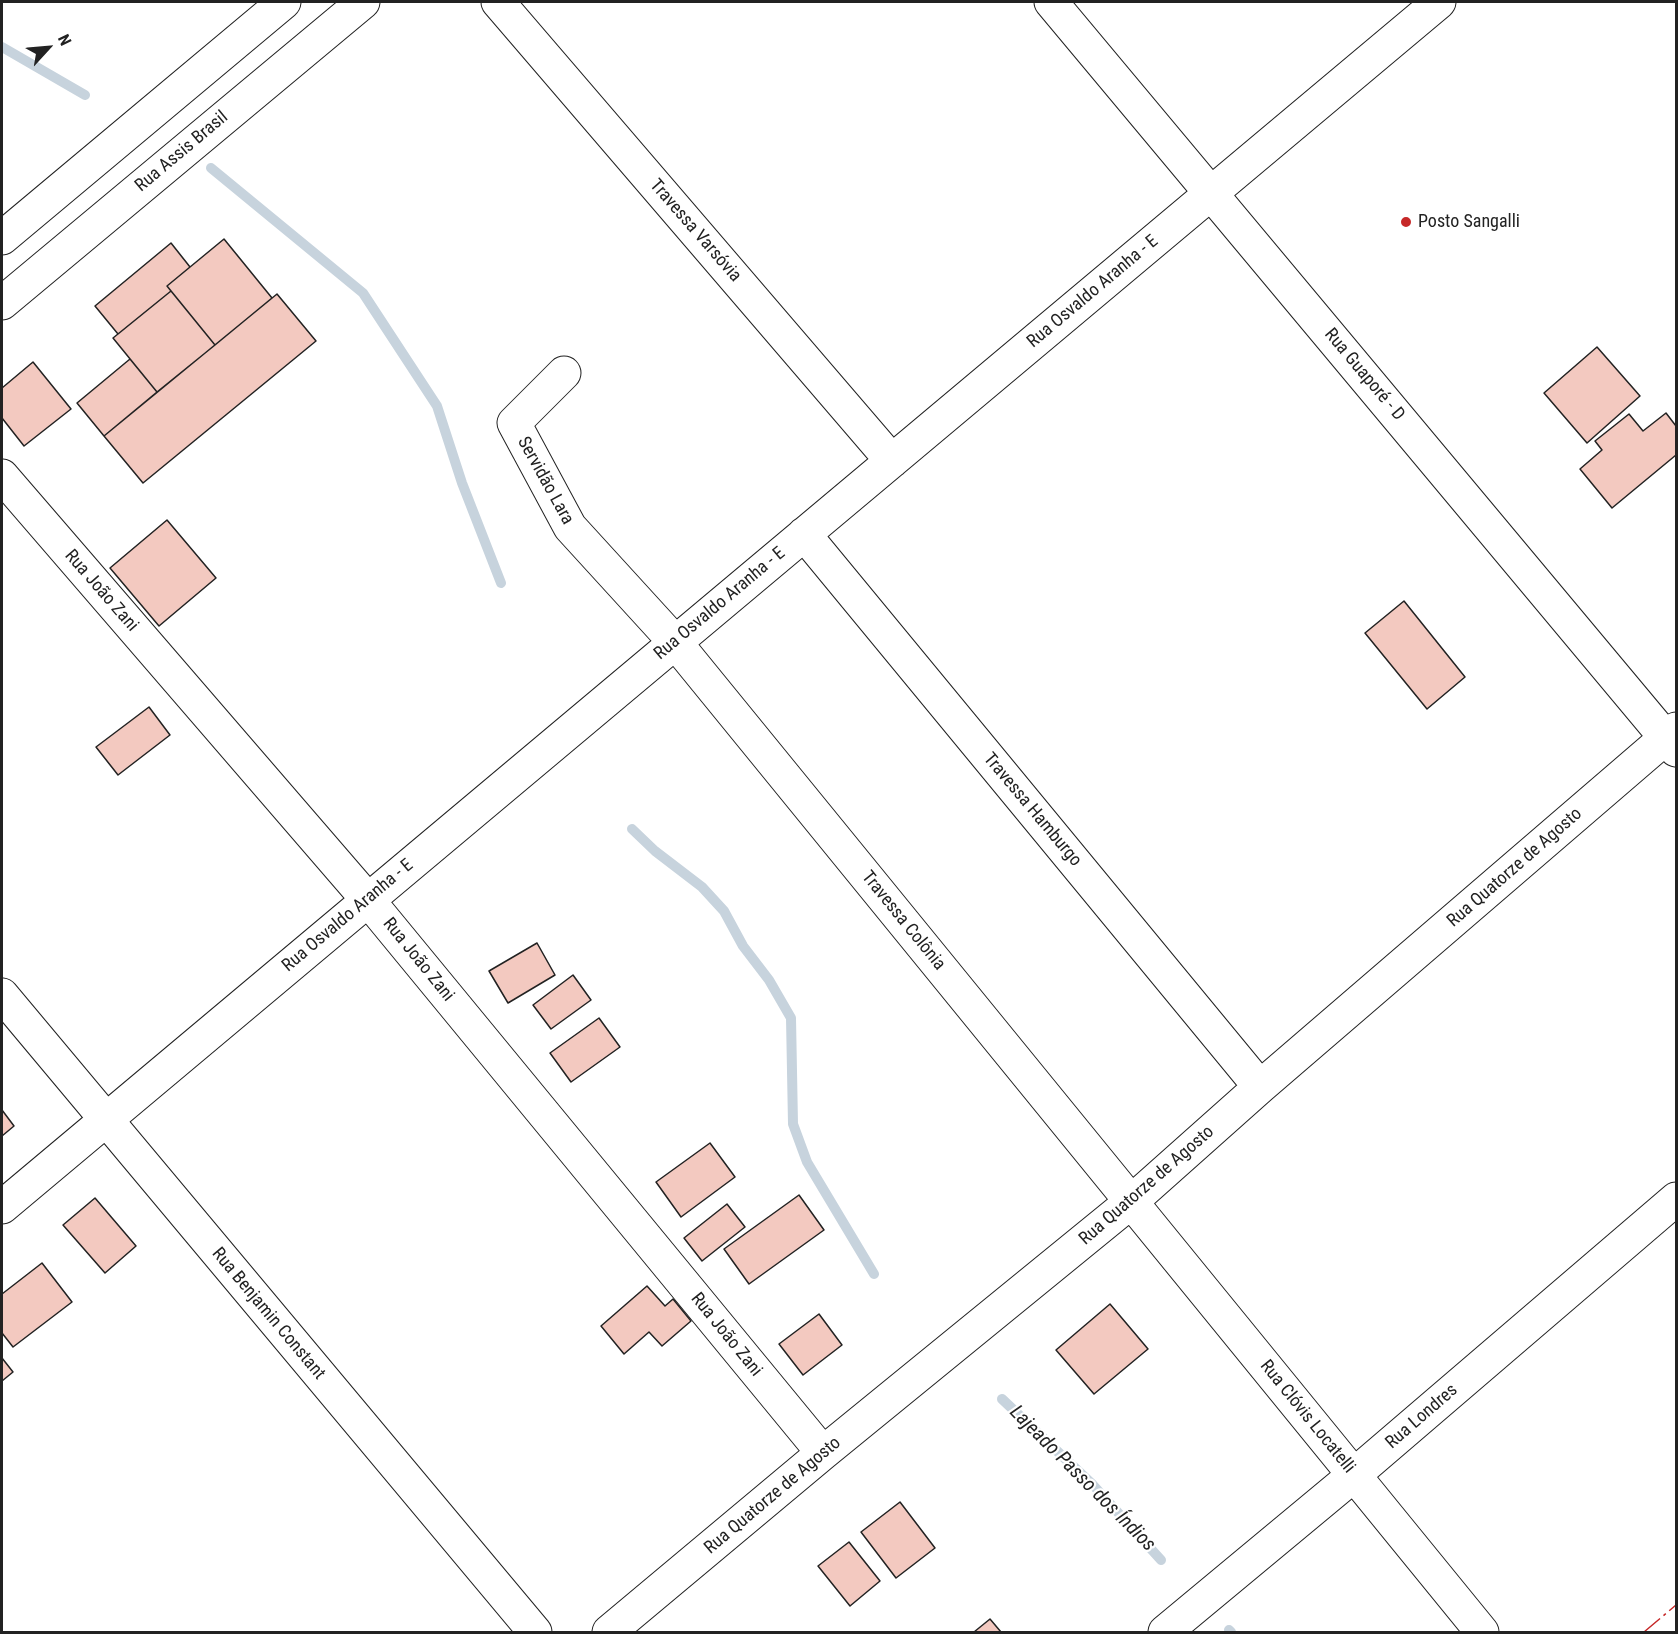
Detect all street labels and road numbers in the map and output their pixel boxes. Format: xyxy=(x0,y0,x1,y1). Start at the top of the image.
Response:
street label: Rua Assis Brasil xyxy=(131,107,233,197)
street label: Travessa Varsóvia xyxy=(645,175,745,287)
street label: Rua Osvaldo Aranha - E xyxy=(1023,231,1163,353)
street label: Rua Guaporé - D xyxy=(1319,325,1409,425)
street label: Servidão Lara xyxy=(512,433,578,529)
street label: Rua Osvaldo Aranha - E xyxy=(650,543,790,665)
street label: Rua João Zani xyxy=(60,546,142,636)
street label: Travessa Hamburgo xyxy=(978,749,1086,871)
street label: Rua Quatorze de Agosto xyxy=(1443,804,1587,932)
street label: Rua Osvaldo Aranha - E xyxy=(278,855,418,977)
street label: Travessa Colônia xyxy=(856,867,950,975)
street label: Rua João Zani xyxy=(378,914,458,1006)
street label: Rua Quatorze de Agosto xyxy=(1075,1122,1219,1250)
street label: Rua Benjamin Constant xyxy=(207,1244,329,1384)
street label: Rua João Zani xyxy=(686,1289,766,1381)
street label: Rua Clóvis Locatelli xyxy=(1255,1356,1359,1478)
street label: Rua Londres xyxy=(1382,1380,1462,1454)
street label: Rua Quatorze de Agosto xyxy=(700,1433,846,1559)

